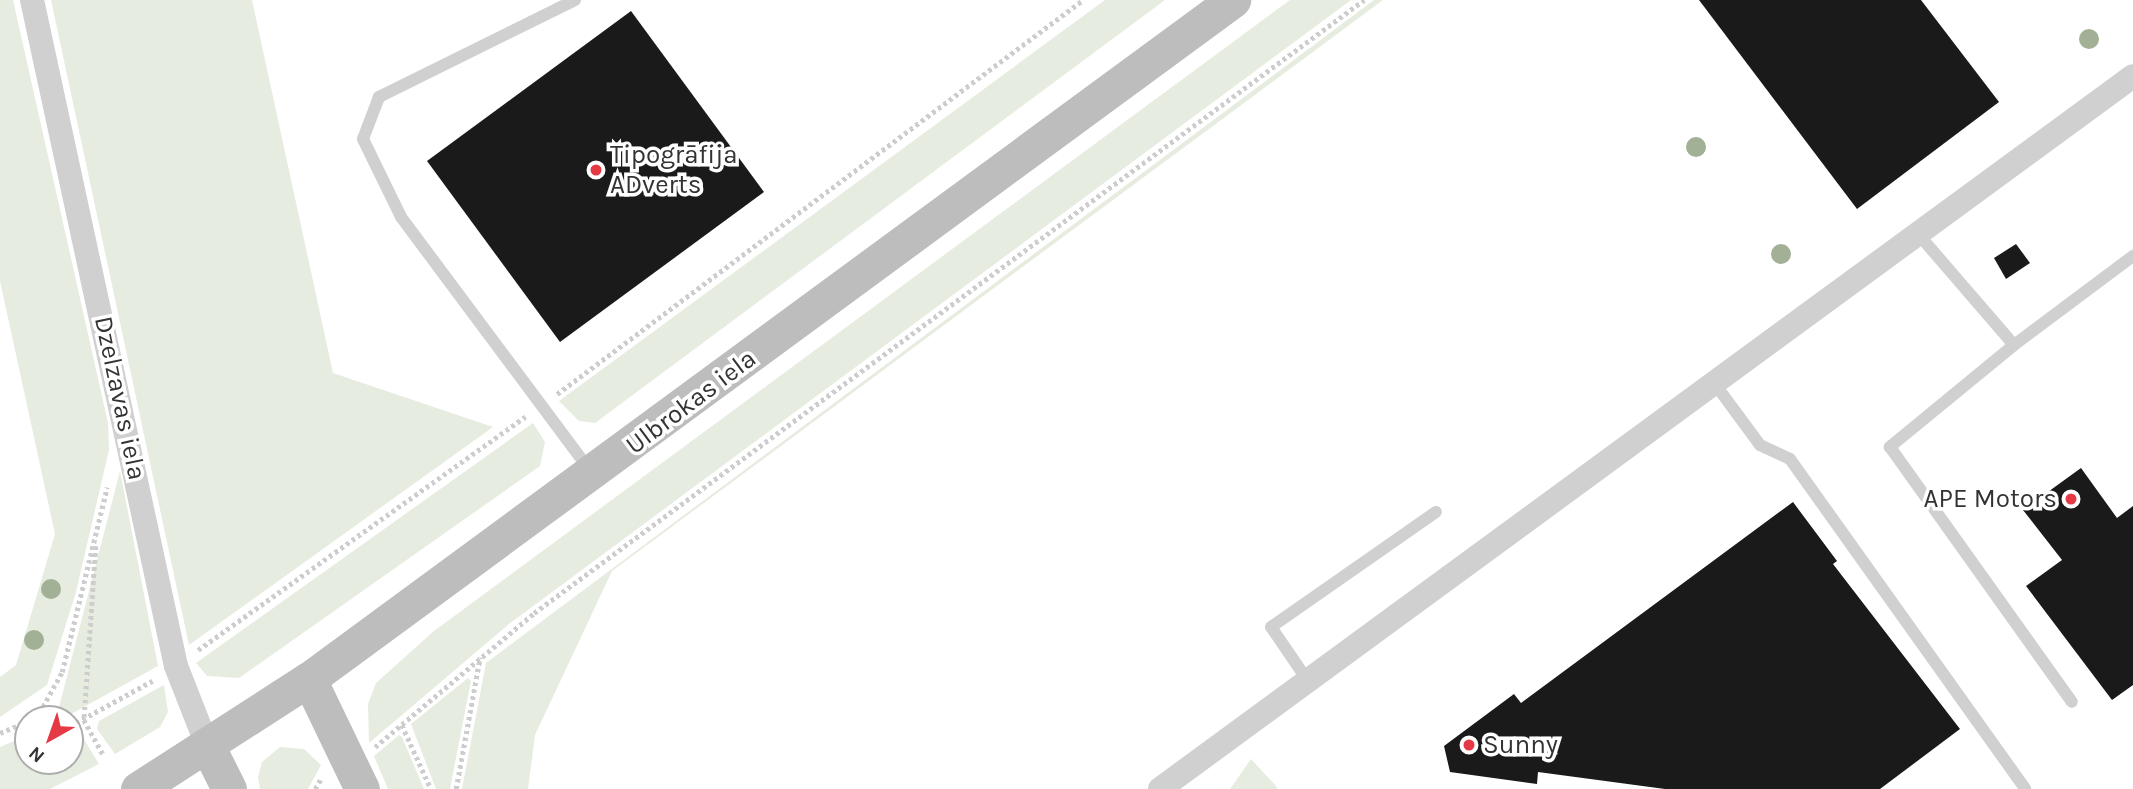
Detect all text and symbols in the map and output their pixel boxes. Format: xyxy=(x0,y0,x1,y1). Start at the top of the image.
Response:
place label: Tipogrāfija ADverts xyxy=(610,139,738,200)
marker: Tipogrāfija ADverts xyxy=(588,162,604,178)
street label: Dzelzavas iela xyxy=(87,313,153,483)
street label: Ulbrokas iela xyxy=(620,343,762,461)
place label: APE Motors xyxy=(1924,483,2057,515)
marker: APE Motors xyxy=(2063,491,2079,507)
north arrow xyxy=(14,705,84,775)
place label: Sunny xyxy=(1483,729,1558,761)
marker: Sunny xyxy=(1461,737,1477,753)
text: N xyxy=(24,742,49,767)

